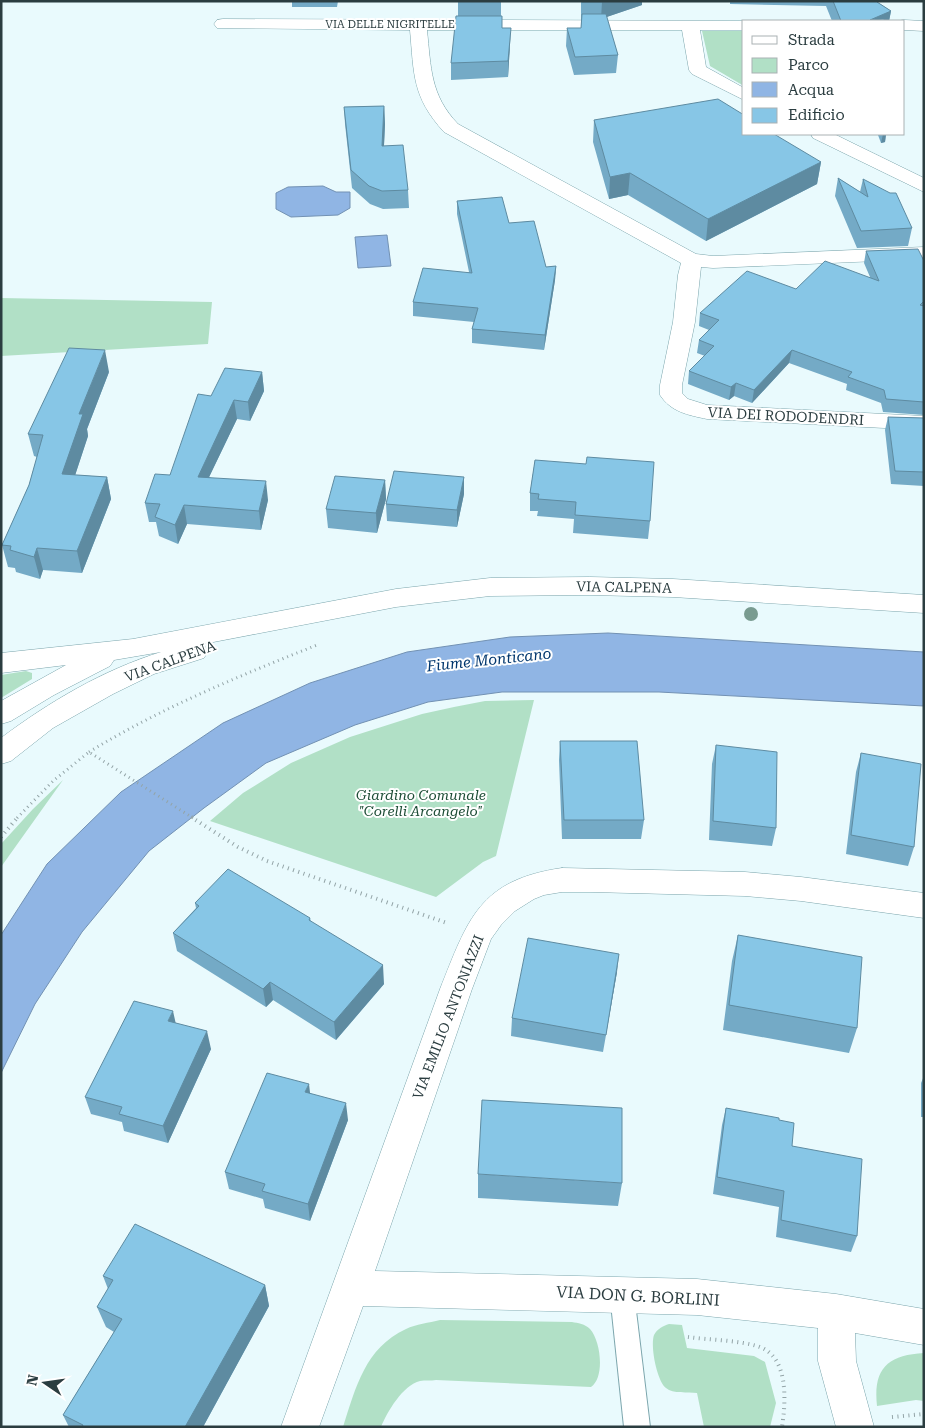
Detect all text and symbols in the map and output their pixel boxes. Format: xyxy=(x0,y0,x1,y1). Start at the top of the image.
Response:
street label: VIA DELLE NIGRITELLE xyxy=(325,18,455,31)
legend xyxy=(742,20,905,135)
text: Strada xyxy=(788,31,835,49)
text: Parco xyxy=(788,56,829,74)
text: Acqua xyxy=(788,81,834,99)
text: Edificio xyxy=(788,106,845,124)
street label: VIA DEI RODODENDRI xyxy=(707,404,865,428)
street label: VIA CALPENA xyxy=(576,578,672,596)
street label: VIA CALPENA xyxy=(122,637,218,685)
water label: Fiume Monticano xyxy=(425,644,552,676)
park label: Giardino Comunale "Corelli Arcangelo" xyxy=(356,787,486,819)
street label: VIA EMILIO ANTONIAZZI xyxy=(409,933,487,1101)
street label: VIA DON G. BORLINI xyxy=(556,1282,720,1310)
north arrow xyxy=(20,1358,70,1408)
text: N xyxy=(23,1373,41,1387)

